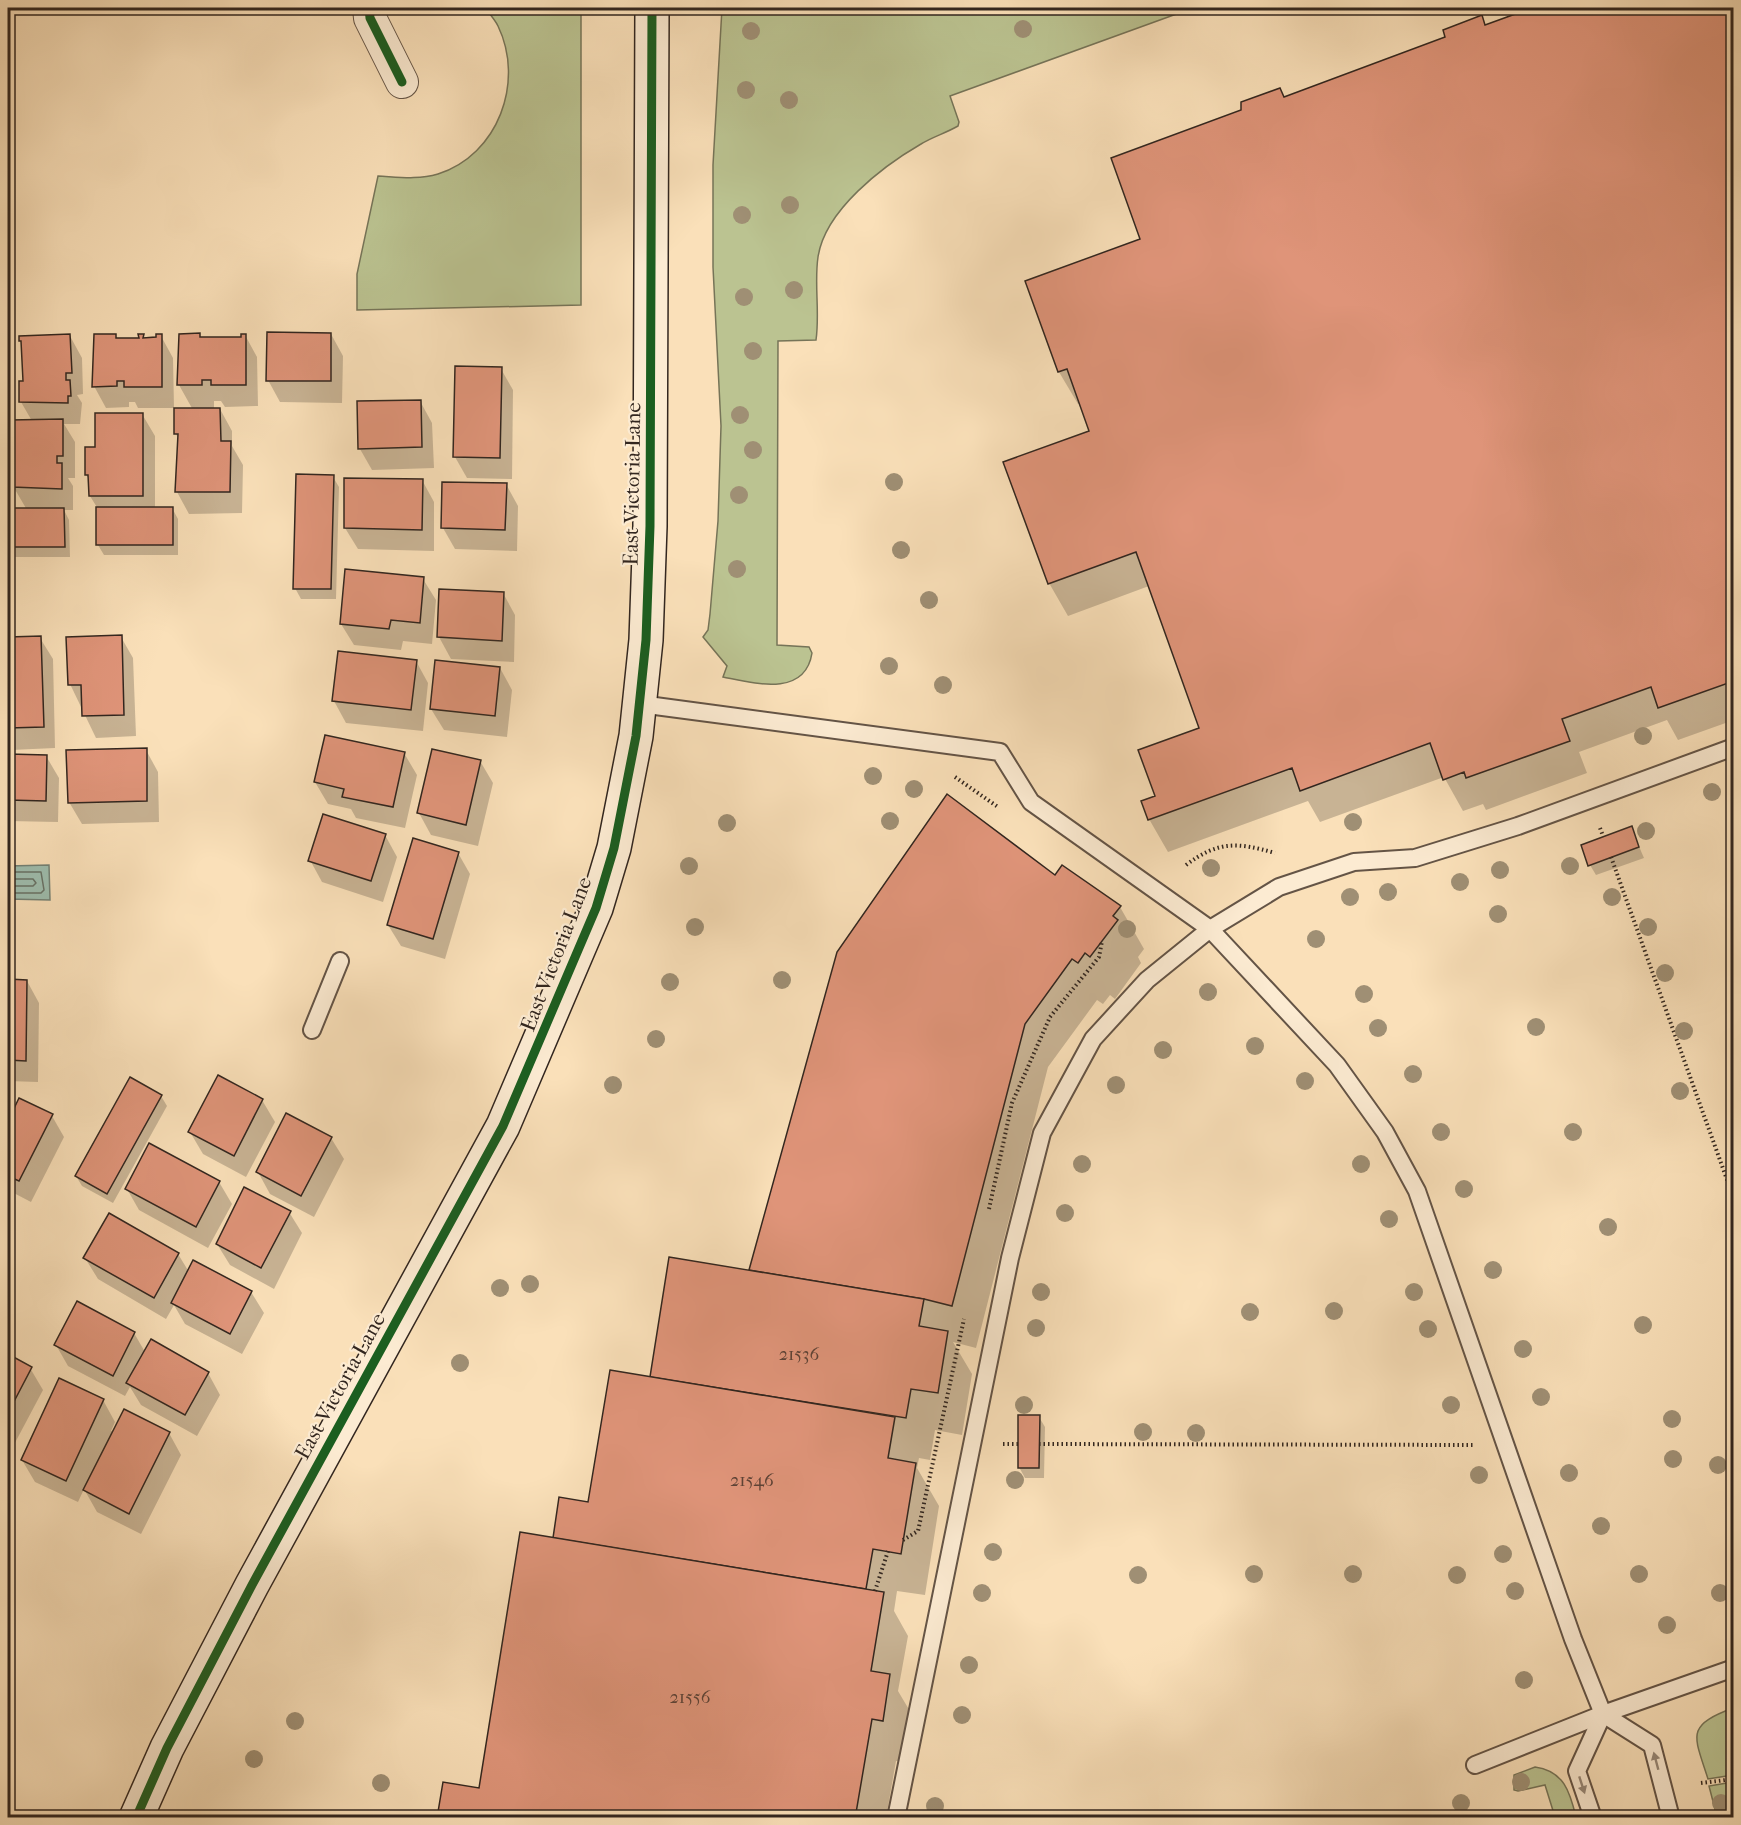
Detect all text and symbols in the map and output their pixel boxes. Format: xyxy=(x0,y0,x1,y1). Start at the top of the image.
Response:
street label: East Victoria Lane xyxy=(619,402,645,566)
street label: East Victoria Lane xyxy=(516,873,596,1035)
street label: East Victoria Lane xyxy=(290,1309,390,1463)
house number: 21536 xyxy=(779,1344,820,1365)
house number: 21546 xyxy=(730,1470,774,1491)
house number: 21556 xyxy=(670,1687,711,1708)
one-way arrow xyxy=(1651,1752,1660,1770)
one-way arrow xyxy=(1578,1776,1587,1794)

